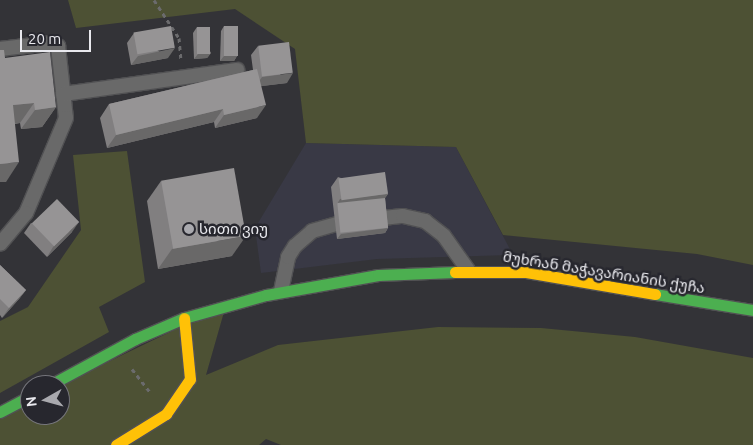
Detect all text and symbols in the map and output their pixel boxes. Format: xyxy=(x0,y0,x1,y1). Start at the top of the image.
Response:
scale bar xyxy=(22,20,94,52)
text: 20 m xyxy=(28,30,61,47)
place label: სითი ვიუ xyxy=(199,220,268,238)
marker: სითი ვიუ xyxy=(183,223,195,235)
street label: მუხრან მაჭავარიანის ქუჩა xyxy=(502,247,706,297)
north arrow xyxy=(20,375,70,425)
text: N xyxy=(23,396,40,408)

